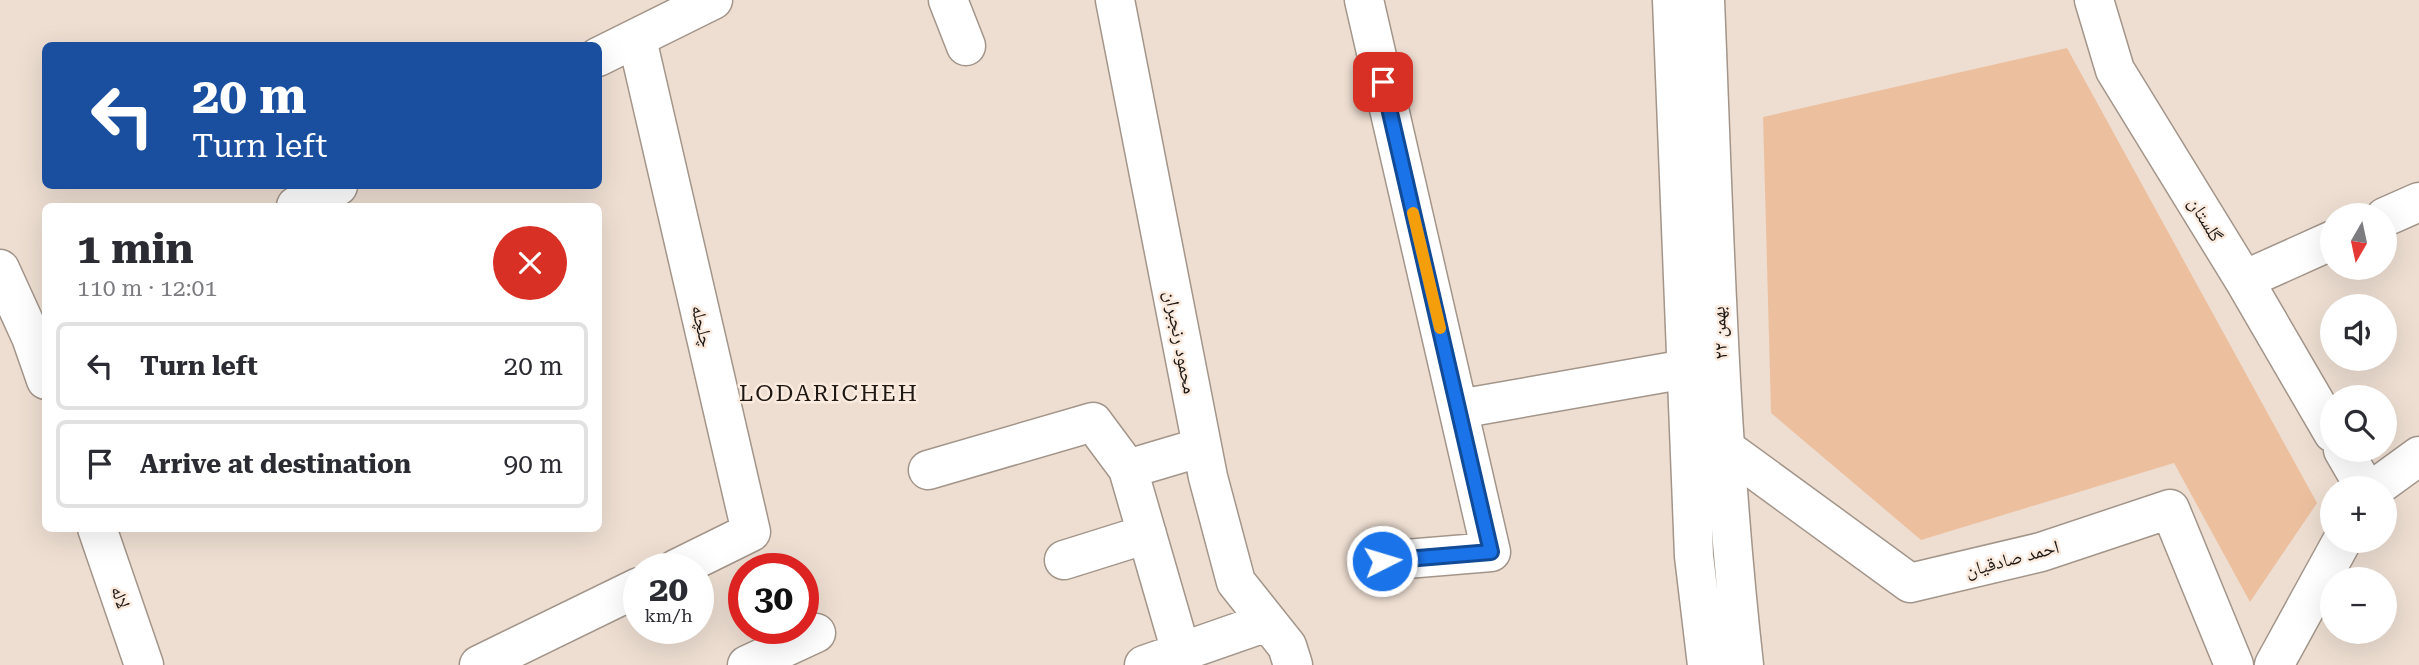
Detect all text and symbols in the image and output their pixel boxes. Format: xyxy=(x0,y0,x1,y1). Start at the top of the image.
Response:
pin xyxy=(1353,52,1413,112)
icon: arrive xyxy=(1364,63,1402,101)
text: 20 m xyxy=(192,68,307,125)
icon: left xyxy=(77,70,168,161)
text: Turn left xyxy=(192,127,327,165)
street label: گلستان xyxy=(2183,193,2228,246)
north arrow xyxy=(2320,203,2398,280)
map controls xyxy=(2320,203,2397,644)
text: 1 min xyxy=(77,224,194,273)
button: close xyxy=(493,226,567,300)
text: 110 m · 12:01 xyxy=(77,275,217,302)
street label: محمود رنجبران xyxy=(1159,288,1202,396)
button: sound xyxy=(2320,294,2397,371)
street label: چلچله xyxy=(687,303,719,349)
street label: ۲۲ بهمن xyxy=(1707,306,1732,360)
icon: left xyxy=(81,347,119,385)
text: Turn left xyxy=(140,351,258,381)
text: 20 m xyxy=(504,351,563,381)
district label: LODARICHEH xyxy=(739,380,919,407)
button: search xyxy=(2320,385,2397,462)
icon: arrive xyxy=(81,445,119,483)
text: Arrive at destination xyxy=(140,449,411,479)
text: 90 m xyxy=(504,449,563,479)
button: + xyxy=(2320,476,2397,553)
position arrow xyxy=(1345,524,1419,598)
street label: احمد صادقیان xyxy=(1962,535,2062,582)
speed limit sign: 30 xyxy=(728,553,819,644)
button: − xyxy=(2320,567,2397,644)
text: 20 xyxy=(649,569,688,610)
street label: لاله xyxy=(106,583,135,612)
text: km/h xyxy=(644,605,693,626)

